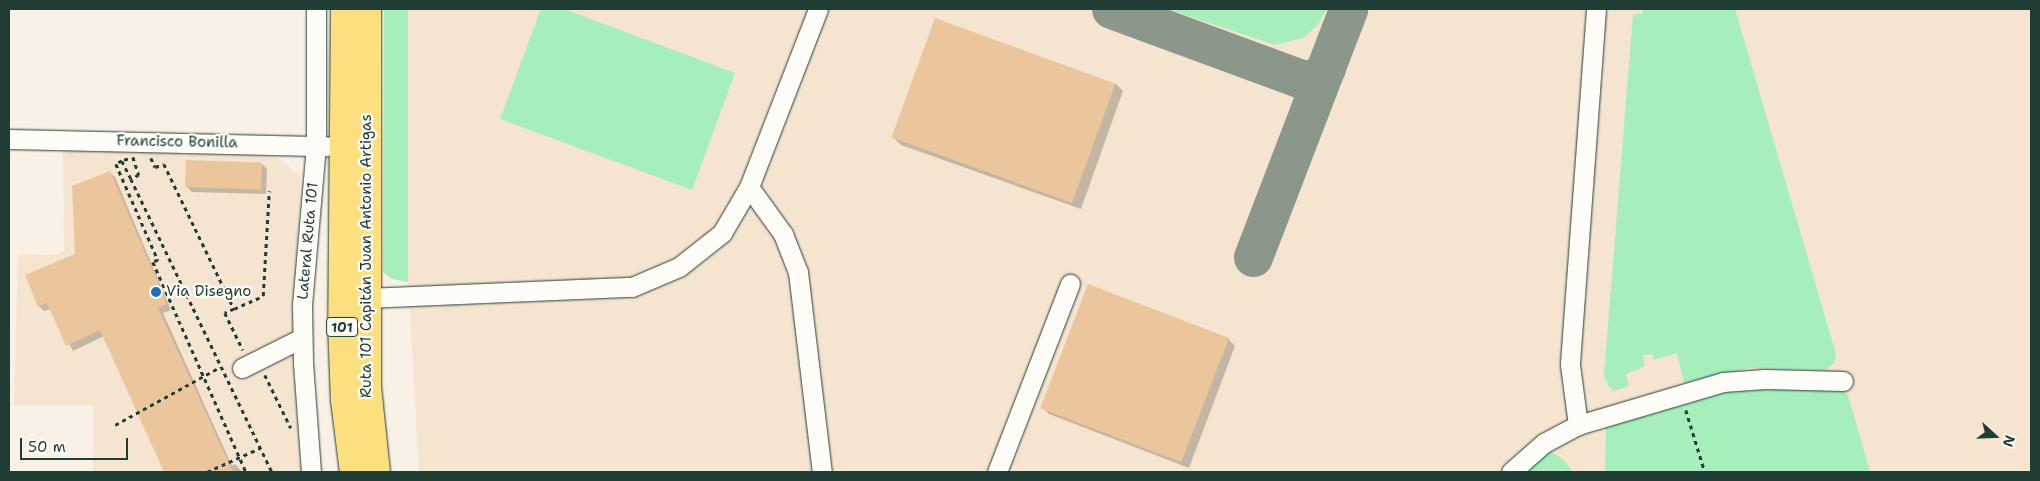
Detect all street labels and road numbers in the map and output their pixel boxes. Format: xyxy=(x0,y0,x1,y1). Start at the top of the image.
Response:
street label: Ruta 101 Capitán Juan Antonio Artigas xyxy=(358,114,376,398)
street label: Francisco Bonilla xyxy=(116,132,238,152)
street label: Lateral Ruta 101 xyxy=(294,181,322,301)
road number: 101 xyxy=(326,316,358,338)

